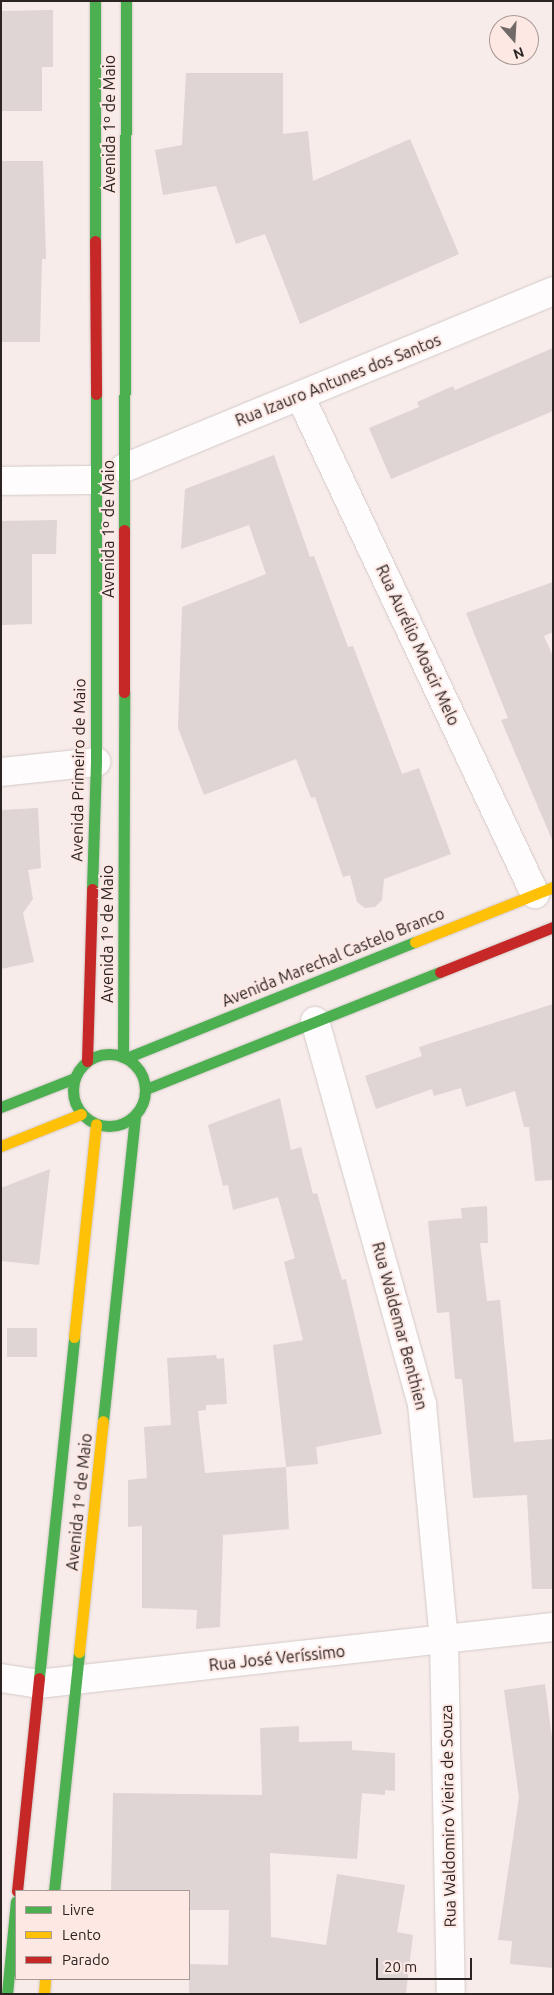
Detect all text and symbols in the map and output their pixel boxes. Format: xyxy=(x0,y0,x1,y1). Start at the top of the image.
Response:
north arrow xyxy=(489,15,539,65)
text: N xyxy=(511,44,526,63)
street label: Avenida 1º de Maio xyxy=(99,55,119,193)
street label: Rua Izauro Antunes dos Santos xyxy=(232,330,444,430)
street label: Avenida 1º de Maio xyxy=(98,460,118,598)
street label: Rua Aurélio Moacir Melo xyxy=(372,561,464,729)
street label: Avenida Primeiro de Maio xyxy=(67,678,89,862)
street label: Avenida 1º de Maio xyxy=(97,865,117,1003)
street label: Avenida Marechal Castelo Branco xyxy=(219,903,447,1011)
street label: Rua Waldemar Benthien xyxy=(368,1240,432,1412)
street label: Avenida 1º de Maio xyxy=(62,1432,96,1572)
street label: Rua José Veríssimo xyxy=(208,1641,346,1675)
street label: Rua Waldomiro Vieira de Souza xyxy=(436,1704,460,1928)
legend xyxy=(15,1890,190,1980)
text: Livre xyxy=(62,1901,95,1918)
text: Lento xyxy=(62,1926,101,1943)
scale bar xyxy=(379,1948,475,1980)
text: Parado xyxy=(62,1951,109,1968)
text: 20 m xyxy=(384,1958,417,1975)

